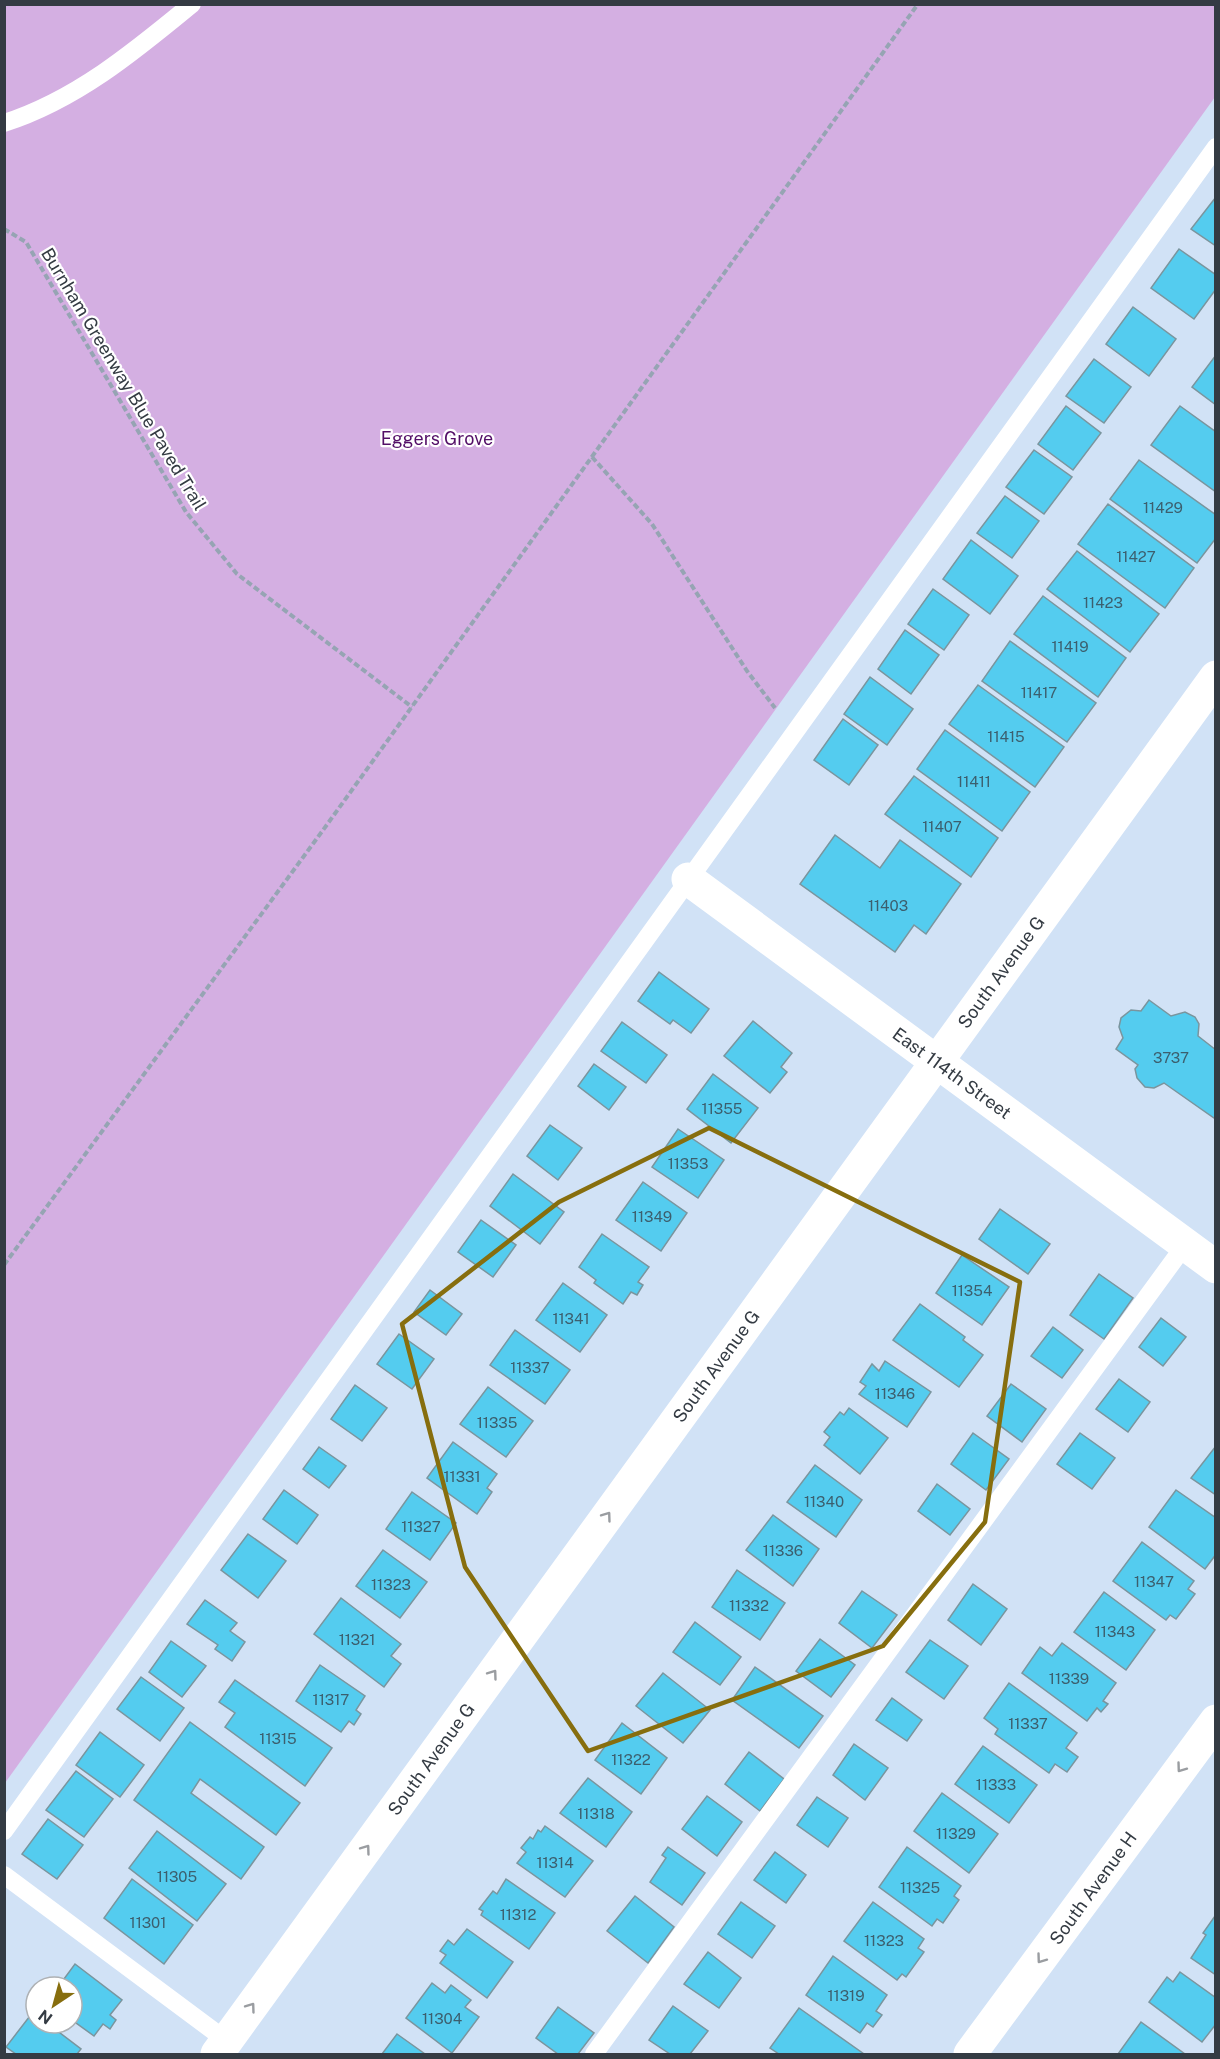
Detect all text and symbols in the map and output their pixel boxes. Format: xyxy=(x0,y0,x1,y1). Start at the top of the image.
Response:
street label: Burnham Greenway Blue Paved Trail xyxy=(37,244,211,514)
park label: Eggers Grove xyxy=(381,428,493,449)
house number: 11429 xyxy=(1143,499,1183,516)
house number: 11427 xyxy=(1116,548,1156,565)
house number: 11423 xyxy=(1083,594,1123,611)
house number: 11419 xyxy=(1051,638,1089,655)
house number: 11417 xyxy=(1021,684,1057,701)
house number: 11415 xyxy=(987,728,1025,745)
house number: 11411 xyxy=(957,773,991,790)
house number: 11407 xyxy=(922,818,962,835)
house number: 11403 xyxy=(868,897,908,914)
street label: South Avenue G xyxy=(953,912,1049,1032)
street label: East 114th Street xyxy=(889,1023,1015,1123)
house number: 3737 xyxy=(1153,1049,1189,1066)
house number: 11355 xyxy=(702,1100,742,1117)
house number: 11353 xyxy=(668,1155,708,1172)
house number: 11349 xyxy=(632,1208,672,1225)
house number: 11354 xyxy=(952,1282,992,1299)
street label: South Avenue G xyxy=(668,1306,764,1426)
house number: 11341 xyxy=(552,1310,590,1327)
house number: 11337 xyxy=(510,1359,550,1376)
house number: 11346 xyxy=(875,1385,915,1402)
house number: 11335 xyxy=(477,1414,517,1431)
house number: 11331 xyxy=(443,1468,481,1485)
house number: 11340 xyxy=(804,1493,844,1510)
one-way arrow xyxy=(600,1512,611,1523)
house number: 11327 xyxy=(401,1518,441,1535)
house number: 11336 xyxy=(763,1542,803,1559)
house number: 11347 xyxy=(1134,1573,1174,1590)
house number: 11323 xyxy=(371,1576,411,1593)
house number: 11332 xyxy=(729,1597,769,1614)
house number: 11343 xyxy=(1095,1623,1135,1640)
house number: 11321 xyxy=(339,1631,375,1648)
one-way arrow xyxy=(485,1670,496,1681)
house number: 11339 xyxy=(1049,1670,1089,1687)
house number: 11317 xyxy=(313,1691,349,1708)
street label: South Avenue G xyxy=(383,1699,479,1819)
house number: 11337 xyxy=(1008,1715,1048,1732)
house number: 11315 xyxy=(259,1730,297,1747)
house number: 11322 xyxy=(611,1751,651,1768)
one-way arrow xyxy=(1177,1761,1188,1772)
house number: 11333 xyxy=(976,1776,1016,1793)
house number: 11318 xyxy=(577,1805,615,1822)
house number: 11329 xyxy=(936,1825,976,1842)
street label: South Avenue H xyxy=(1045,1828,1141,1948)
one-way arrow xyxy=(359,1845,370,1856)
house number: 11314 xyxy=(536,1854,574,1871)
house number: 11305 xyxy=(157,1868,197,1885)
house number: 11325 xyxy=(900,1879,940,1896)
house number: 11312 xyxy=(500,1906,536,1923)
house number: 11301 xyxy=(130,1914,166,1931)
house number: 11323 xyxy=(864,1932,904,1949)
one-way arrow xyxy=(1037,1952,1048,1963)
north arrow xyxy=(24,1975,84,2035)
house number: 11319 xyxy=(827,1987,865,2004)
one-way arrow xyxy=(244,2003,255,2014)
text: N xyxy=(35,2005,56,2028)
house number: 11304 xyxy=(422,2010,462,2027)

